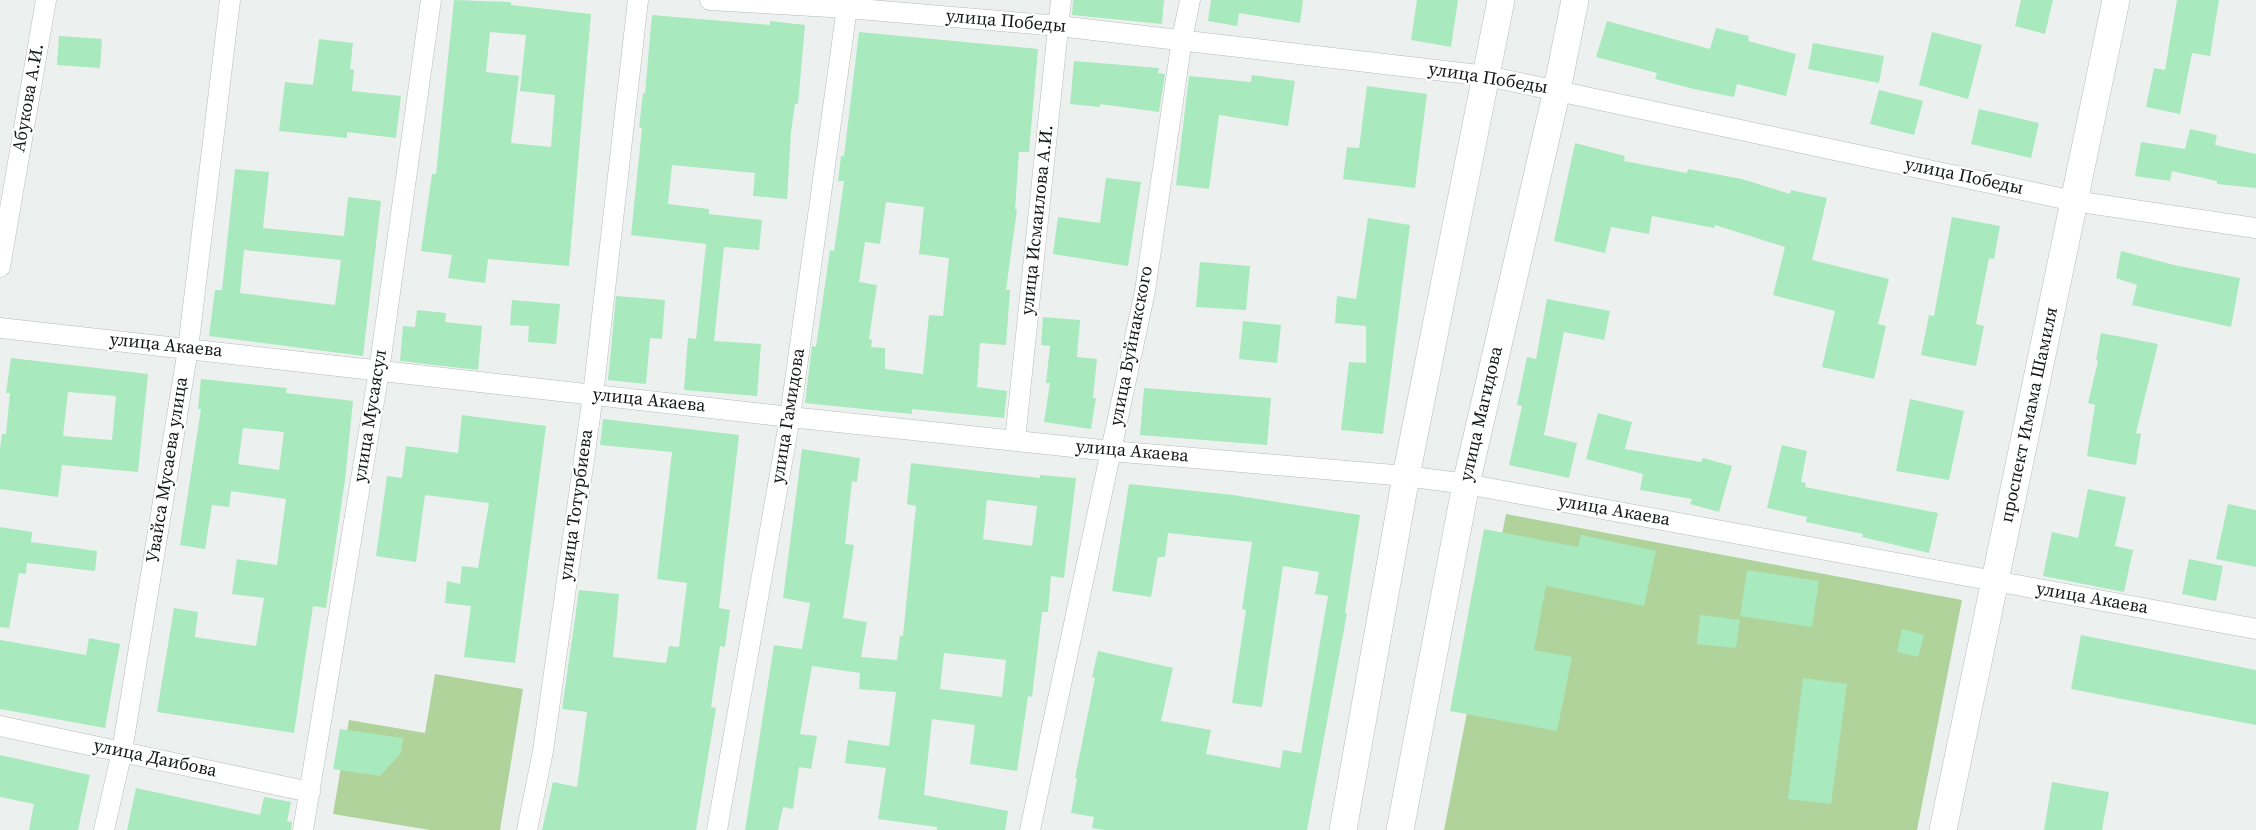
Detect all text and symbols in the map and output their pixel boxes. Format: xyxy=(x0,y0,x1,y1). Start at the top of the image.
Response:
street label: улица Победы xyxy=(945,6,1067,38)
street label: Абукова А.И. xyxy=(9,42,49,154)
street label: улица Победы xyxy=(1427,59,1549,99)
street label: улица Исмаилова А.И. xyxy=(1017,124,1059,316)
street label: улица Победы xyxy=(1903,154,2025,200)
street label: улица Буйнакского xyxy=(1106,264,1158,428)
street label: проспект Имама Шамиля xyxy=(1997,305,2063,525)
street label: улица Акаева xyxy=(109,329,223,363)
street label: улица Магидова xyxy=(1456,344,1508,484)
street label: улица Гамидова xyxy=(768,347,810,485)
street label: улица Мусаясул xyxy=(350,348,392,484)
street label: Увайса Мусаева улица xyxy=(143,376,193,564)
street label: улица Акаева xyxy=(592,384,706,418)
street label: улица Тотурбиева xyxy=(556,428,598,582)
street label: улица Акаева xyxy=(1075,436,1189,468)
street label: улица Акаева xyxy=(1556,491,1672,531)
street label: улица Акаева xyxy=(2034,579,2150,619)
street label: улица Даибова xyxy=(91,735,219,783)

